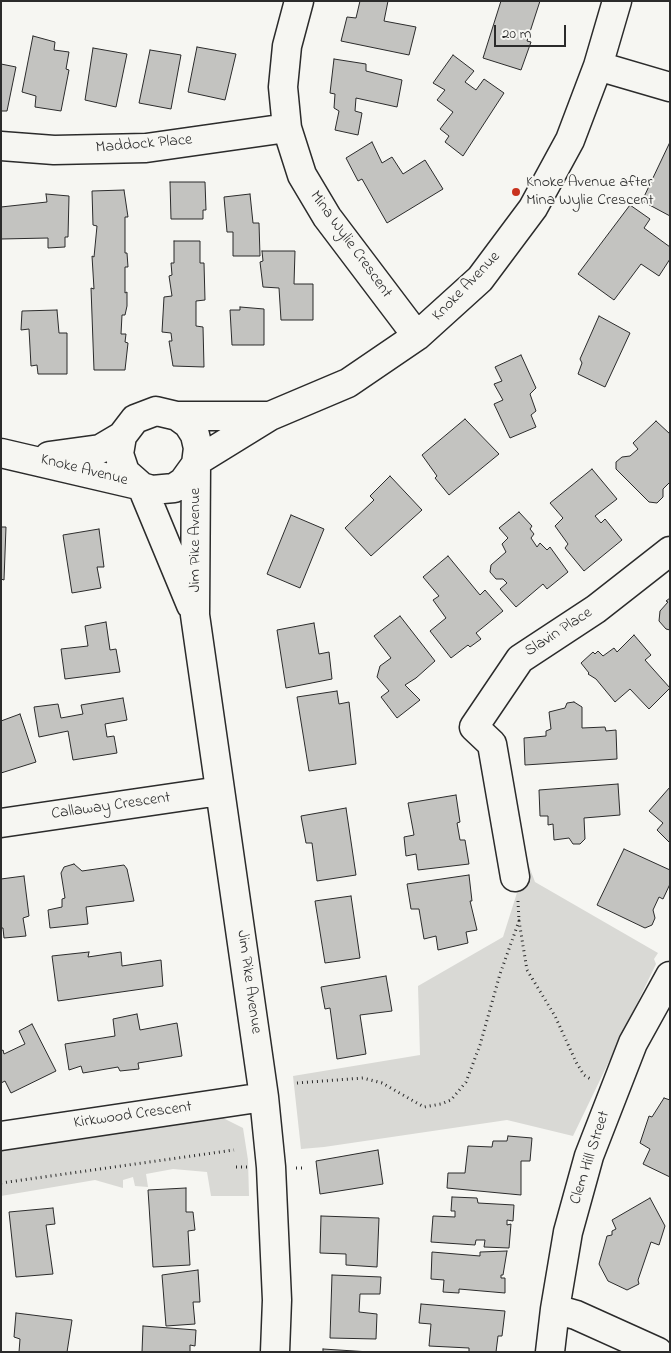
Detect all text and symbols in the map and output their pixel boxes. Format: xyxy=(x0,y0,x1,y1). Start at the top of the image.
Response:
scale bar xyxy=(496,15,568,47)
text: 20 m xyxy=(502,23,531,45)
street label: Maddock Place xyxy=(95,131,193,159)
place label: Knoke Avenue after Mina Wylie Crescent xyxy=(526,173,654,211)
marker: Knoke Avenue after Mina Wylie Crescent xyxy=(510,186,522,198)
street label: Mina Wylie Crescent xyxy=(305,188,395,302)
street label: Knoke Avenue xyxy=(429,248,505,326)
street label: Knoke Avenue xyxy=(38,451,130,491)
street label: Jim Pike Avenue xyxy=(186,488,206,592)
street label: Slavin Place xyxy=(522,604,596,662)
street label: Callaway Crescent xyxy=(50,789,172,825)
street label: Jim Pike Avenue xyxy=(231,929,265,1035)
street label: Kirkwood Crescent xyxy=(73,1098,193,1134)
street label: Clem Hill Street xyxy=(567,1109,615,1207)

